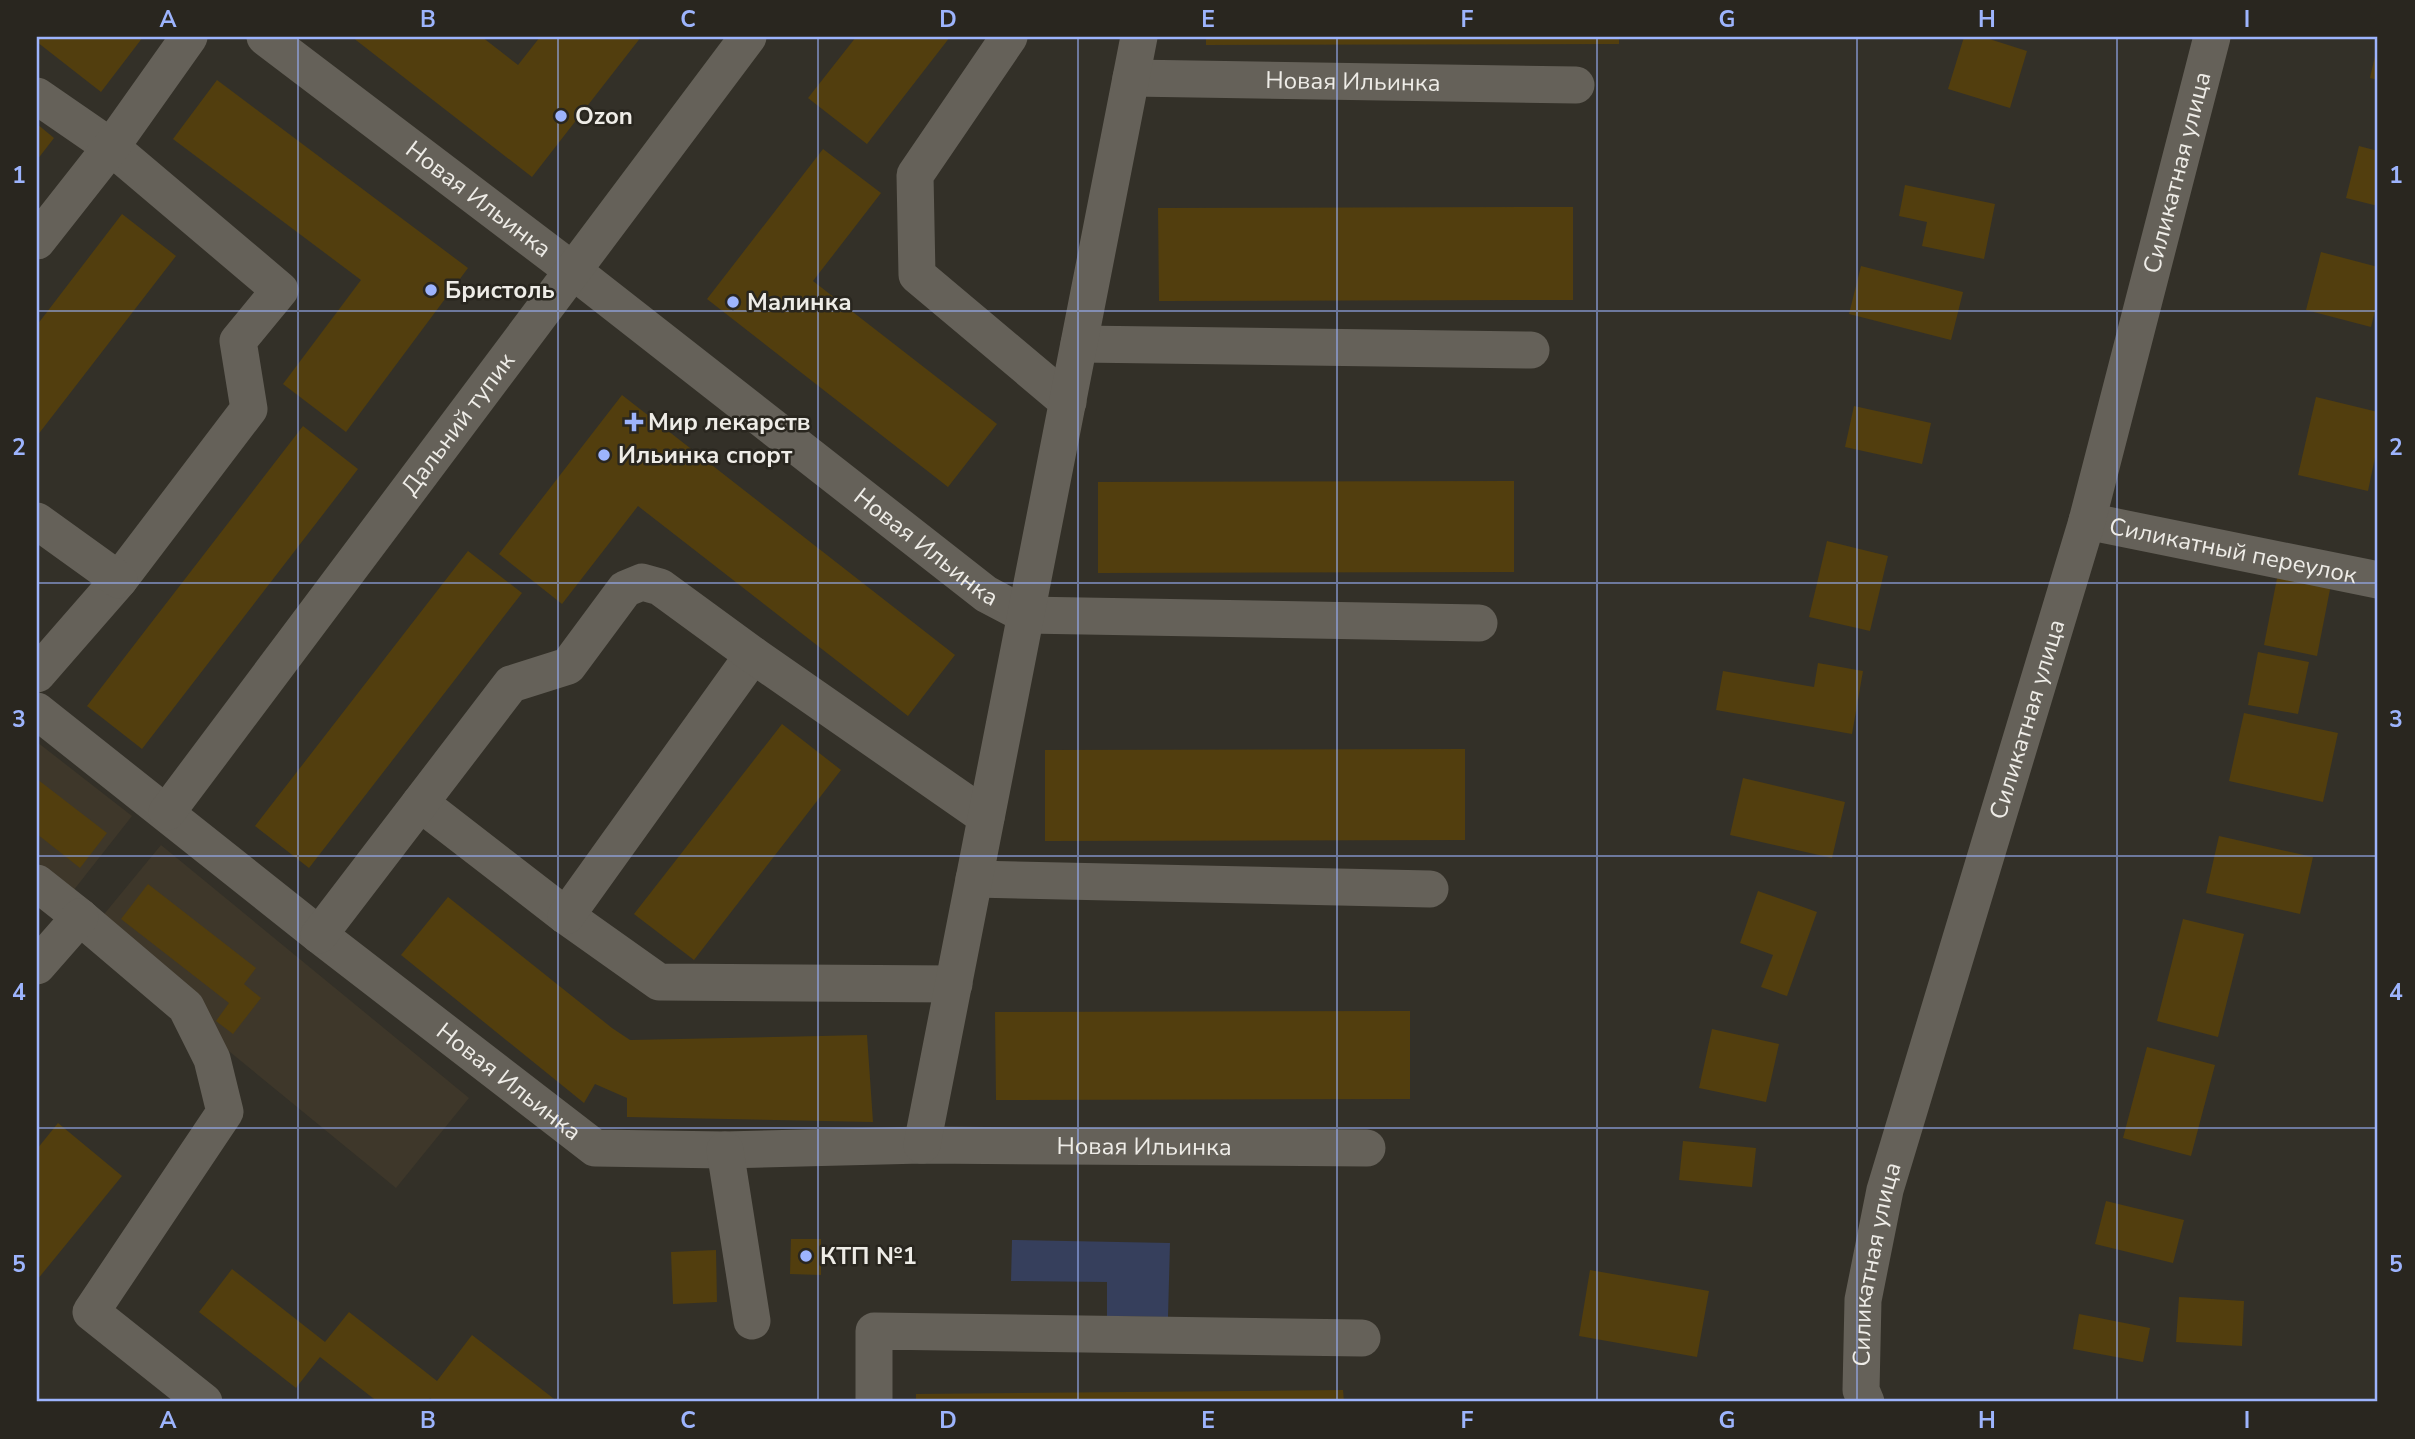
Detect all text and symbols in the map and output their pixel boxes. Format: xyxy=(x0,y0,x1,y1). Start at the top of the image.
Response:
text: A xyxy=(159,4,177,35)
text: B xyxy=(420,4,436,35)
text: C xyxy=(680,4,696,35)
text: D xyxy=(939,4,957,35)
text: E xyxy=(1201,4,1215,35)
text: F xyxy=(1461,4,1474,35)
text: G xyxy=(1719,4,1735,35)
text: H xyxy=(1978,4,1996,35)
text: I xyxy=(2244,4,2250,35)
street label: Новая Ильинка xyxy=(1265,64,1441,99)
street label: Силикатная улица xyxy=(2136,68,2218,277)
place label: Ozon xyxy=(575,100,633,132)
marker: Ozon xyxy=(553,108,569,124)
street label: Новая Ильинка xyxy=(399,133,558,265)
text: 1 xyxy=(12,160,26,191)
text: 1 xyxy=(2389,160,2403,191)
place label: Бристоль xyxy=(445,274,555,306)
marker: Бристоль xyxy=(423,282,439,298)
place label: Малинка xyxy=(747,286,852,318)
marker: Малинка xyxy=(725,294,741,310)
street label: Дальний тупик xyxy=(394,346,522,502)
place label: Мир лекарств xyxy=(648,406,810,438)
marker: Мир лекарств xyxy=(626,414,642,430)
text: 2 xyxy=(12,432,26,463)
text: 2 xyxy=(2389,432,2403,463)
place label: Ильинка спорт xyxy=(618,439,793,471)
marker: Ильинка спорт xyxy=(596,447,612,463)
street label: Новая Ильинка xyxy=(847,481,1004,613)
street label: Силикатный переулок xyxy=(2106,510,2360,591)
street label: Силикатная улица xyxy=(1982,615,2072,823)
text: 3 xyxy=(12,704,26,735)
text: 3 xyxy=(2389,704,2403,735)
text: 4 xyxy=(12,977,26,1008)
text: 4 xyxy=(2389,977,2403,1008)
street label: Новая Ильинка xyxy=(430,1015,588,1148)
street label: Новая Ильинка xyxy=(1056,1130,1232,1163)
street label: Силикатная улица xyxy=(1846,1158,1909,1367)
place label: КТП №1 xyxy=(820,1240,917,1272)
marker: КТП №1 xyxy=(798,1248,814,1264)
text: 5 xyxy=(12,1249,26,1280)
text: 5 xyxy=(2389,1249,2403,1280)
text: A xyxy=(159,1405,177,1436)
text: B xyxy=(420,1405,436,1436)
text: C xyxy=(680,1405,696,1436)
text: D xyxy=(939,1405,957,1436)
text: E xyxy=(1201,1405,1215,1436)
text: F xyxy=(1461,1405,1474,1436)
text: G xyxy=(1719,1405,1735,1436)
text: H xyxy=(1978,1405,1996,1436)
text: I xyxy=(2244,1405,2250,1436)

